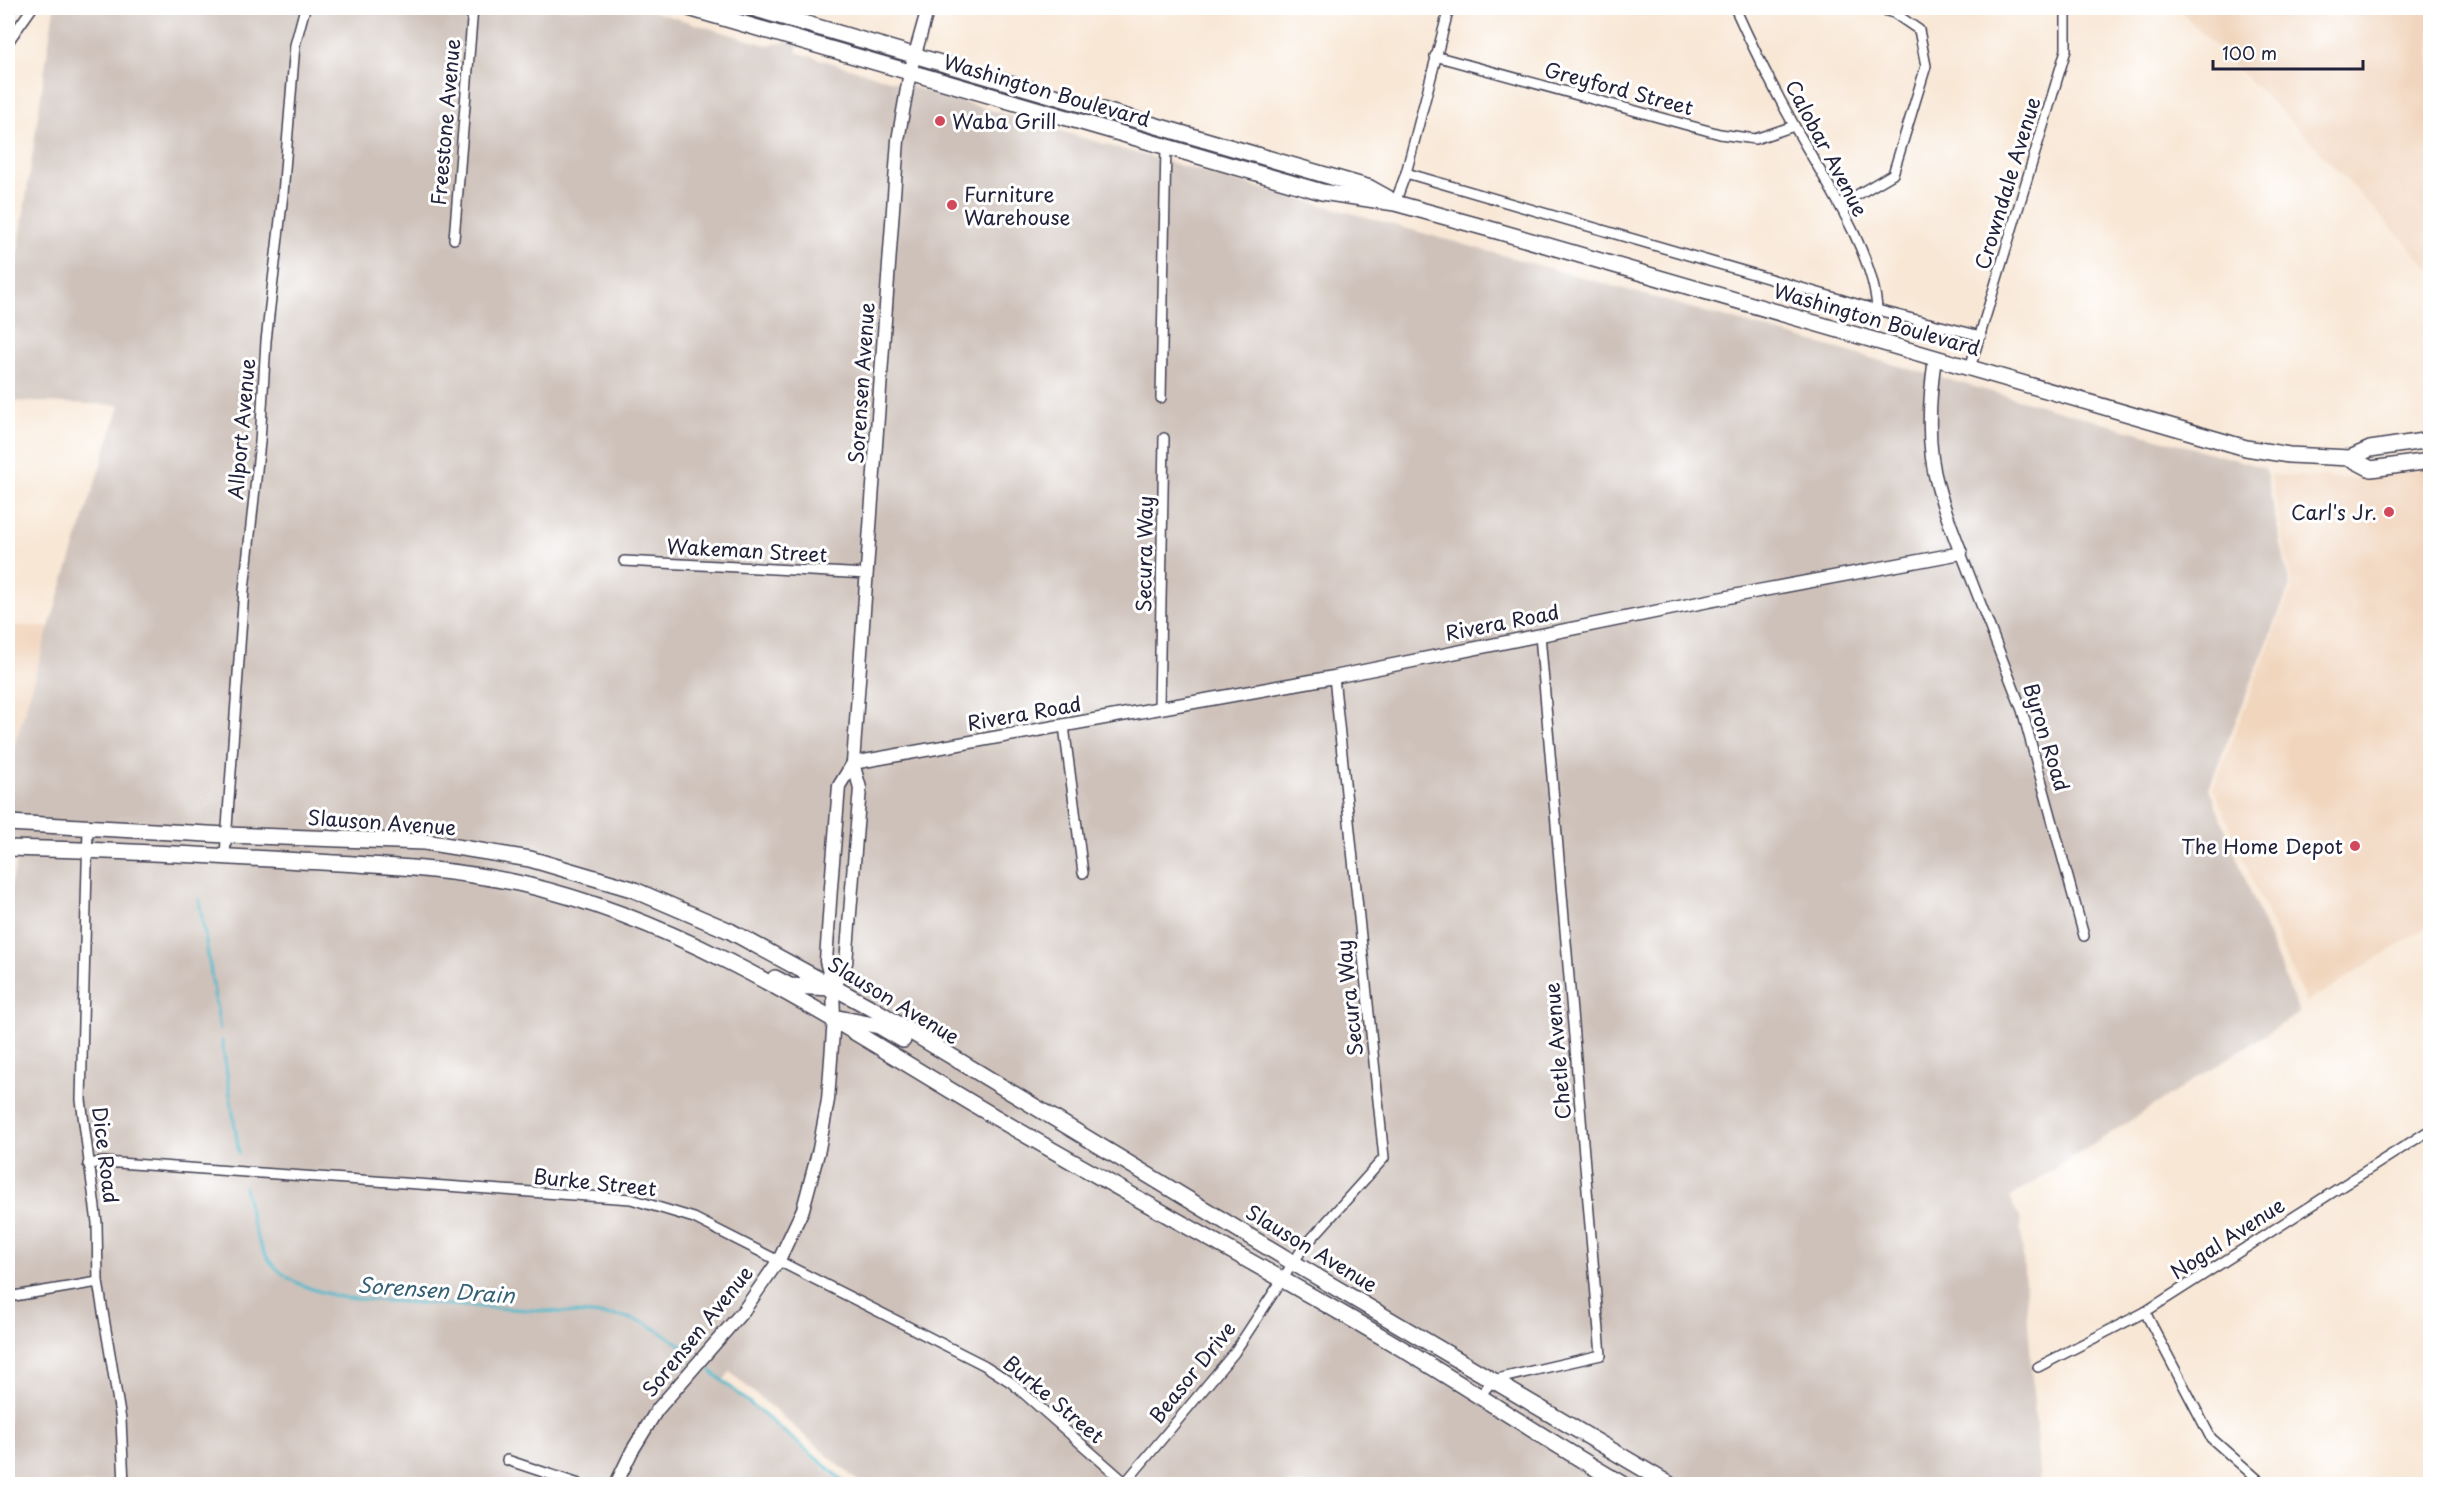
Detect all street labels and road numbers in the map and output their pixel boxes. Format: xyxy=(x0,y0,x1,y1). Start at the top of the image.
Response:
street label: Freestone Avenue xyxy=(423,37,467,206)
street label: Washington Boulevard xyxy=(940,46,1154,134)
street label: Greyford Street xyxy=(1541,54,1697,122)
street label: Calobar Avenue xyxy=(1778,74,1876,222)
street label: Crowndale Avenue xyxy=(1966,93,2048,273)
street label: Washington Boulevard xyxy=(1770,275,1984,363)
street label: Sorensen Avenue xyxy=(840,301,882,465)
street label: Allport Avenue xyxy=(220,357,262,501)
street label: Secura Way xyxy=(1128,495,1160,613)
street label: Wakeman Street xyxy=(666,531,828,569)
street label: Rivera Road xyxy=(1442,596,1562,648)
street label: Byron Road xyxy=(2016,679,2078,795)
street label: Rivera Road xyxy=(964,688,1084,738)
street label: Slauson Avenue xyxy=(307,802,457,842)
street label: Secura Way xyxy=(1328,938,1370,1058)
street label: Slauson Avenue xyxy=(823,949,966,1051)
street label: Chetle Avenue xyxy=(1536,981,1578,1121)
street label: Dice Road xyxy=(85,1105,127,1205)
street label: Burke Street xyxy=(532,1161,658,1203)
street label: Nogal Avenue xyxy=(2164,1190,2290,1286)
street label: Slauson Avenue xyxy=(1241,1197,1384,1299)
street label: Sorensen Avenue xyxy=(634,1259,760,1403)
street label: Beasor Drive xyxy=(1142,1315,1242,1429)
street label: Burke Street xyxy=(997,1348,1111,1450)

